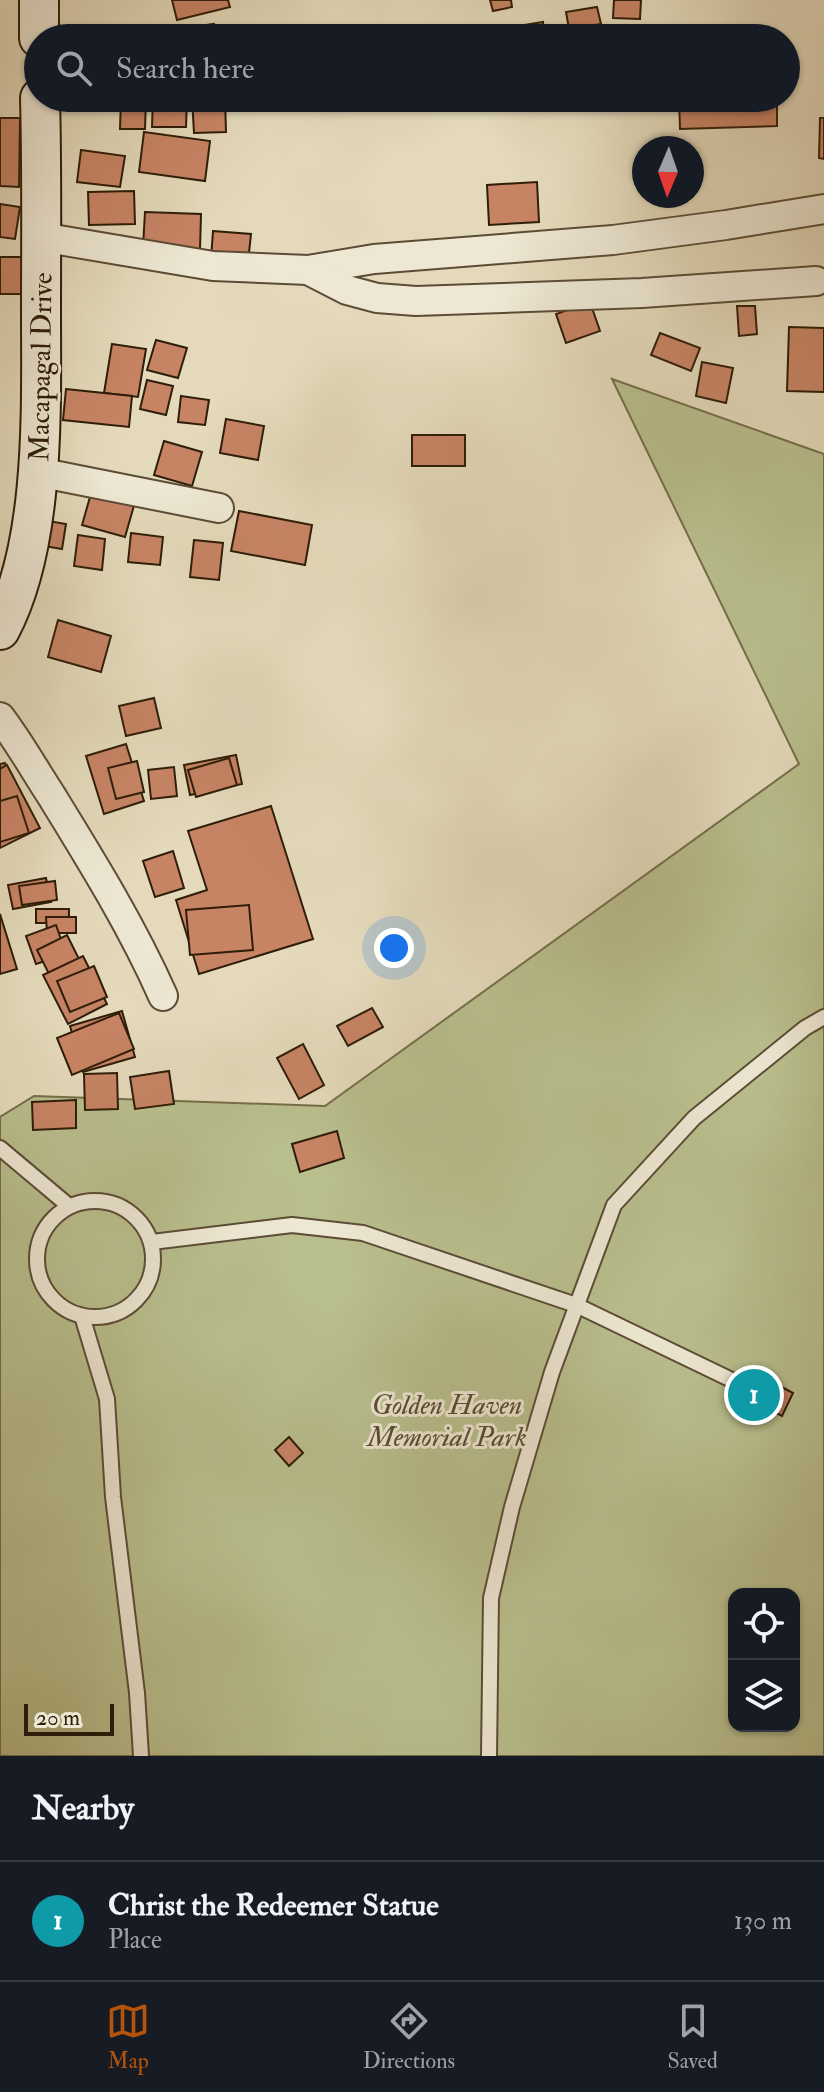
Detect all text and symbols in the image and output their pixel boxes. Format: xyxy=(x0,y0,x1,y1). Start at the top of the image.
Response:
search box xyxy=(24,24,800,112)
icon: search xyxy=(52,46,96,90)
text: Search here xyxy=(116,50,255,87)
north arrow xyxy=(632,136,704,208)
street label: Macapagal Drive xyxy=(22,272,61,462)
your location xyxy=(374,928,414,968)
pin: 1 xyxy=(728,1365,780,1425)
park label: Golden Haven Memorial Park xyxy=(365,1388,527,1455)
map controls xyxy=(728,1588,800,1732)
button: locate xyxy=(728,1588,800,1660)
button: layers xyxy=(728,1660,800,1732)
scale bar xyxy=(24,1700,114,1736)
text: 20 m xyxy=(36,1704,80,1732)
text: Nearby xyxy=(32,1787,134,1830)
text: Christ the Redeemer Statue xyxy=(108,1887,439,1924)
text: 1 xyxy=(53,1905,63,1937)
text: 130 m xyxy=(734,1905,792,1937)
text: Place xyxy=(108,1924,162,1956)
tab: Map xyxy=(106,1999,150,2075)
tab: Directions xyxy=(363,1999,455,2075)
tab: Saved xyxy=(668,1999,718,2075)

